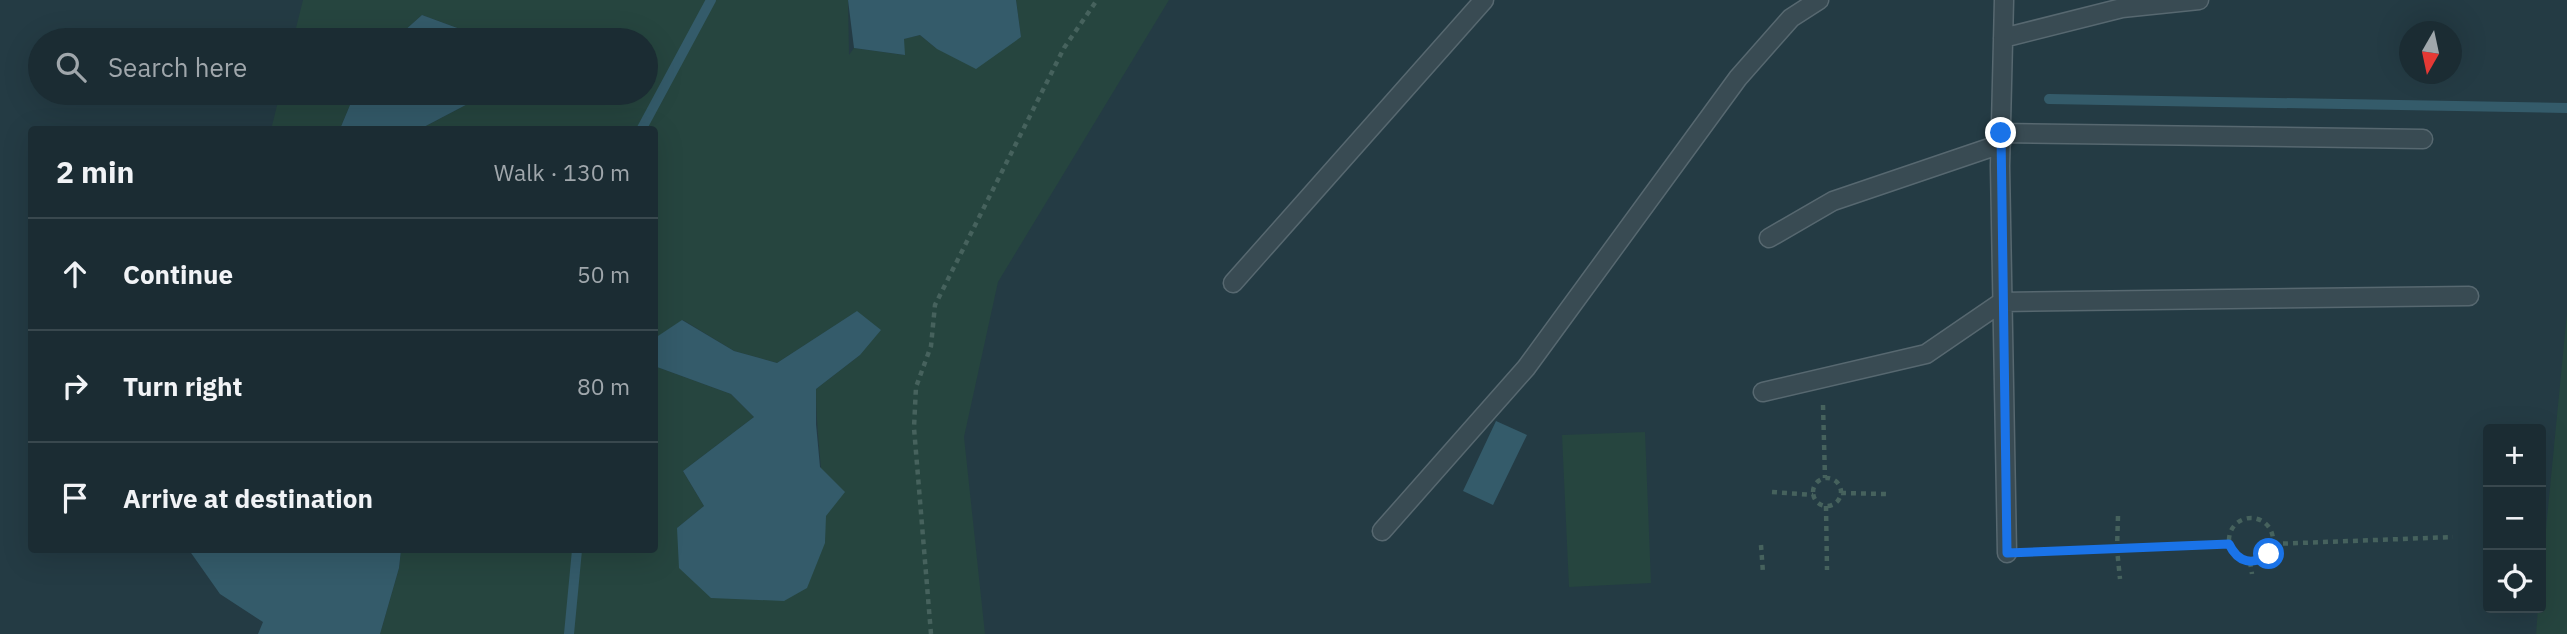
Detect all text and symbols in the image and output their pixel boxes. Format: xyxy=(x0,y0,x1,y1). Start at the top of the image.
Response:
north arrow xyxy=(2399,21,2462,84)
search box xyxy=(28,28,658,105)
icon: search xyxy=(52,48,90,86)
text: Search here xyxy=(108,50,247,84)
route end xyxy=(1985,117,2016,148)
text: 2 min xyxy=(56,152,134,191)
text: Walk · 130 m xyxy=(494,157,630,187)
icon: ahead xyxy=(56,255,94,293)
text: Continue xyxy=(123,257,233,291)
text: 50 m xyxy=(577,259,630,289)
icon: right xyxy=(56,367,94,405)
text: Turn right xyxy=(123,369,242,403)
text: 80 m xyxy=(577,371,630,401)
map controls xyxy=(2483,424,2546,613)
button: + xyxy=(2483,424,2546,487)
icon: arrive xyxy=(56,479,94,517)
text: Arrive at destination xyxy=(123,481,373,515)
button: − xyxy=(2483,487,2546,550)
route start xyxy=(2253,538,2284,569)
button: locate xyxy=(2483,550,2546,613)

